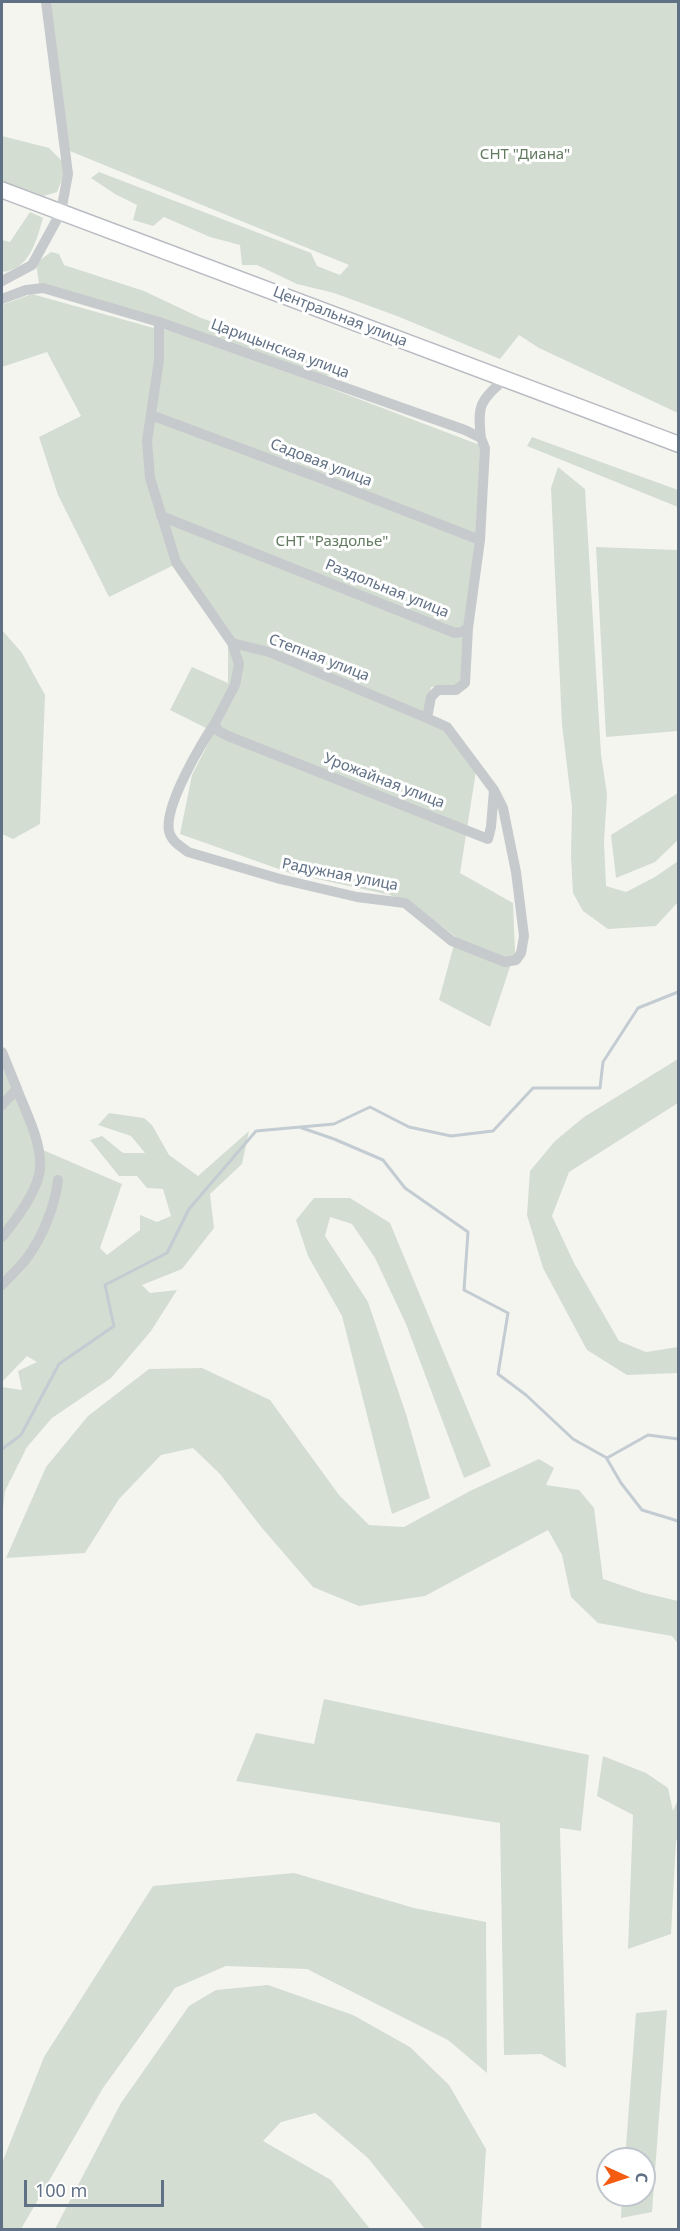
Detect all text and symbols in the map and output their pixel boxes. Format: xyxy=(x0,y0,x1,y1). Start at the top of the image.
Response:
park label: СНТ "Диана" xyxy=(480,146,570,164)
street label: Центральная улица xyxy=(270,283,410,351)
street label: Царицынская улица xyxy=(208,316,352,382)
street label: Садовая улица xyxy=(267,435,375,491)
park label: СНТ "Раздолье" xyxy=(276,533,388,551)
street label: Раздольная улица xyxy=(322,556,452,622)
street label: Степная улица xyxy=(266,631,372,685)
street label: Урожайная улица xyxy=(321,750,447,812)
street label: Радужная улица xyxy=(280,855,400,895)
north arrow xyxy=(596,2147,656,2207)
scale bar xyxy=(27,2168,166,2206)
text: С xyxy=(631,2172,653,2184)
text: 100 m xyxy=(35,2178,87,2202)

